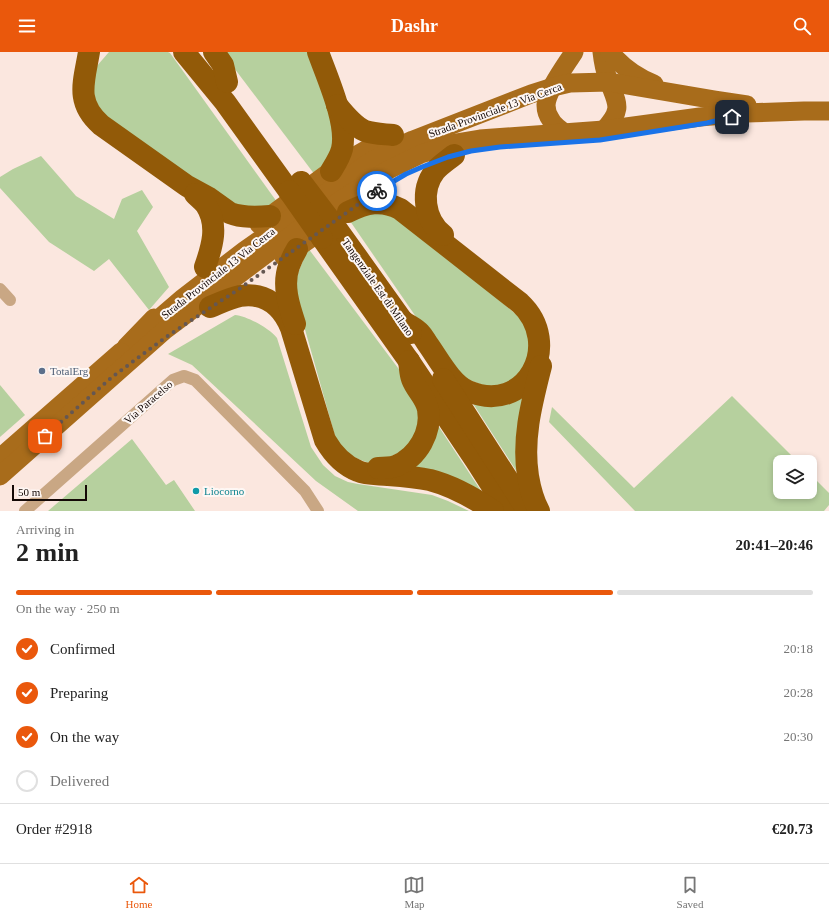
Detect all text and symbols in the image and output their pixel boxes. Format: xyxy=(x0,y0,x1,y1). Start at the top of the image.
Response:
icon: menu xyxy=(16,15,38,37)
icon: search xyxy=(791,15,813,37)
text: Dashr xyxy=(391,16,438,36)
street label: Strada Provinciale 13 Via Cerca xyxy=(427,80,563,140)
pin xyxy=(715,100,749,134)
icon: home xyxy=(721,106,743,128)
courier xyxy=(357,171,397,211)
icon: bike xyxy=(366,180,388,202)
street label: Strada Provinciale 13 Via Cerca xyxy=(159,225,277,321)
street label: Tangenziale Est di Milano xyxy=(340,236,416,338)
place label: TotalErg xyxy=(50,365,89,377)
marker: TotalErg xyxy=(37,366,47,376)
street label: Via Paracelso xyxy=(121,377,175,426)
pin xyxy=(28,419,62,453)
icon: bag xyxy=(34,425,56,447)
map controls xyxy=(773,455,817,499)
button: layers xyxy=(773,455,817,499)
scale bar xyxy=(12,483,87,502)
place label: Liocorno xyxy=(204,485,245,497)
text: 50 m xyxy=(18,486,40,498)
marker: Liocorno xyxy=(191,486,201,496)
text: Arriving in xyxy=(16,522,74,537)
text: 20:41–20:46 xyxy=(736,537,813,553)
text: 2 min xyxy=(16,538,79,567)
text: On the way · 250 m xyxy=(16,601,120,616)
icon: check xyxy=(16,638,38,660)
text: Confirmed xyxy=(50,641,115,657)
text: 20:18 xyxy=(783,641,813,656)
icon: check xyxy=(16,682,38,704)
text: Preparing xyxy=(50,685,108,701)
text: 20:28 xyxy=(783,685,813,700)
icon: check xyxy=(16,726,38,748)
text: On the way xyxy=(50,729,119,745)
text: 20:30 xyxy=(783,729,813,744)
text: Delivered xyxy=(50,773,109,789)
text: Order #2918 xyxy=(16,821,92,837)
text: €20.73 xyxy=(772,821,813,837)
tab: Home xyxy=(126,874,152,910)
tab: Map xyxy=(403,874,425,910)
tab: Saved xyxy=(677,874,703,910)

